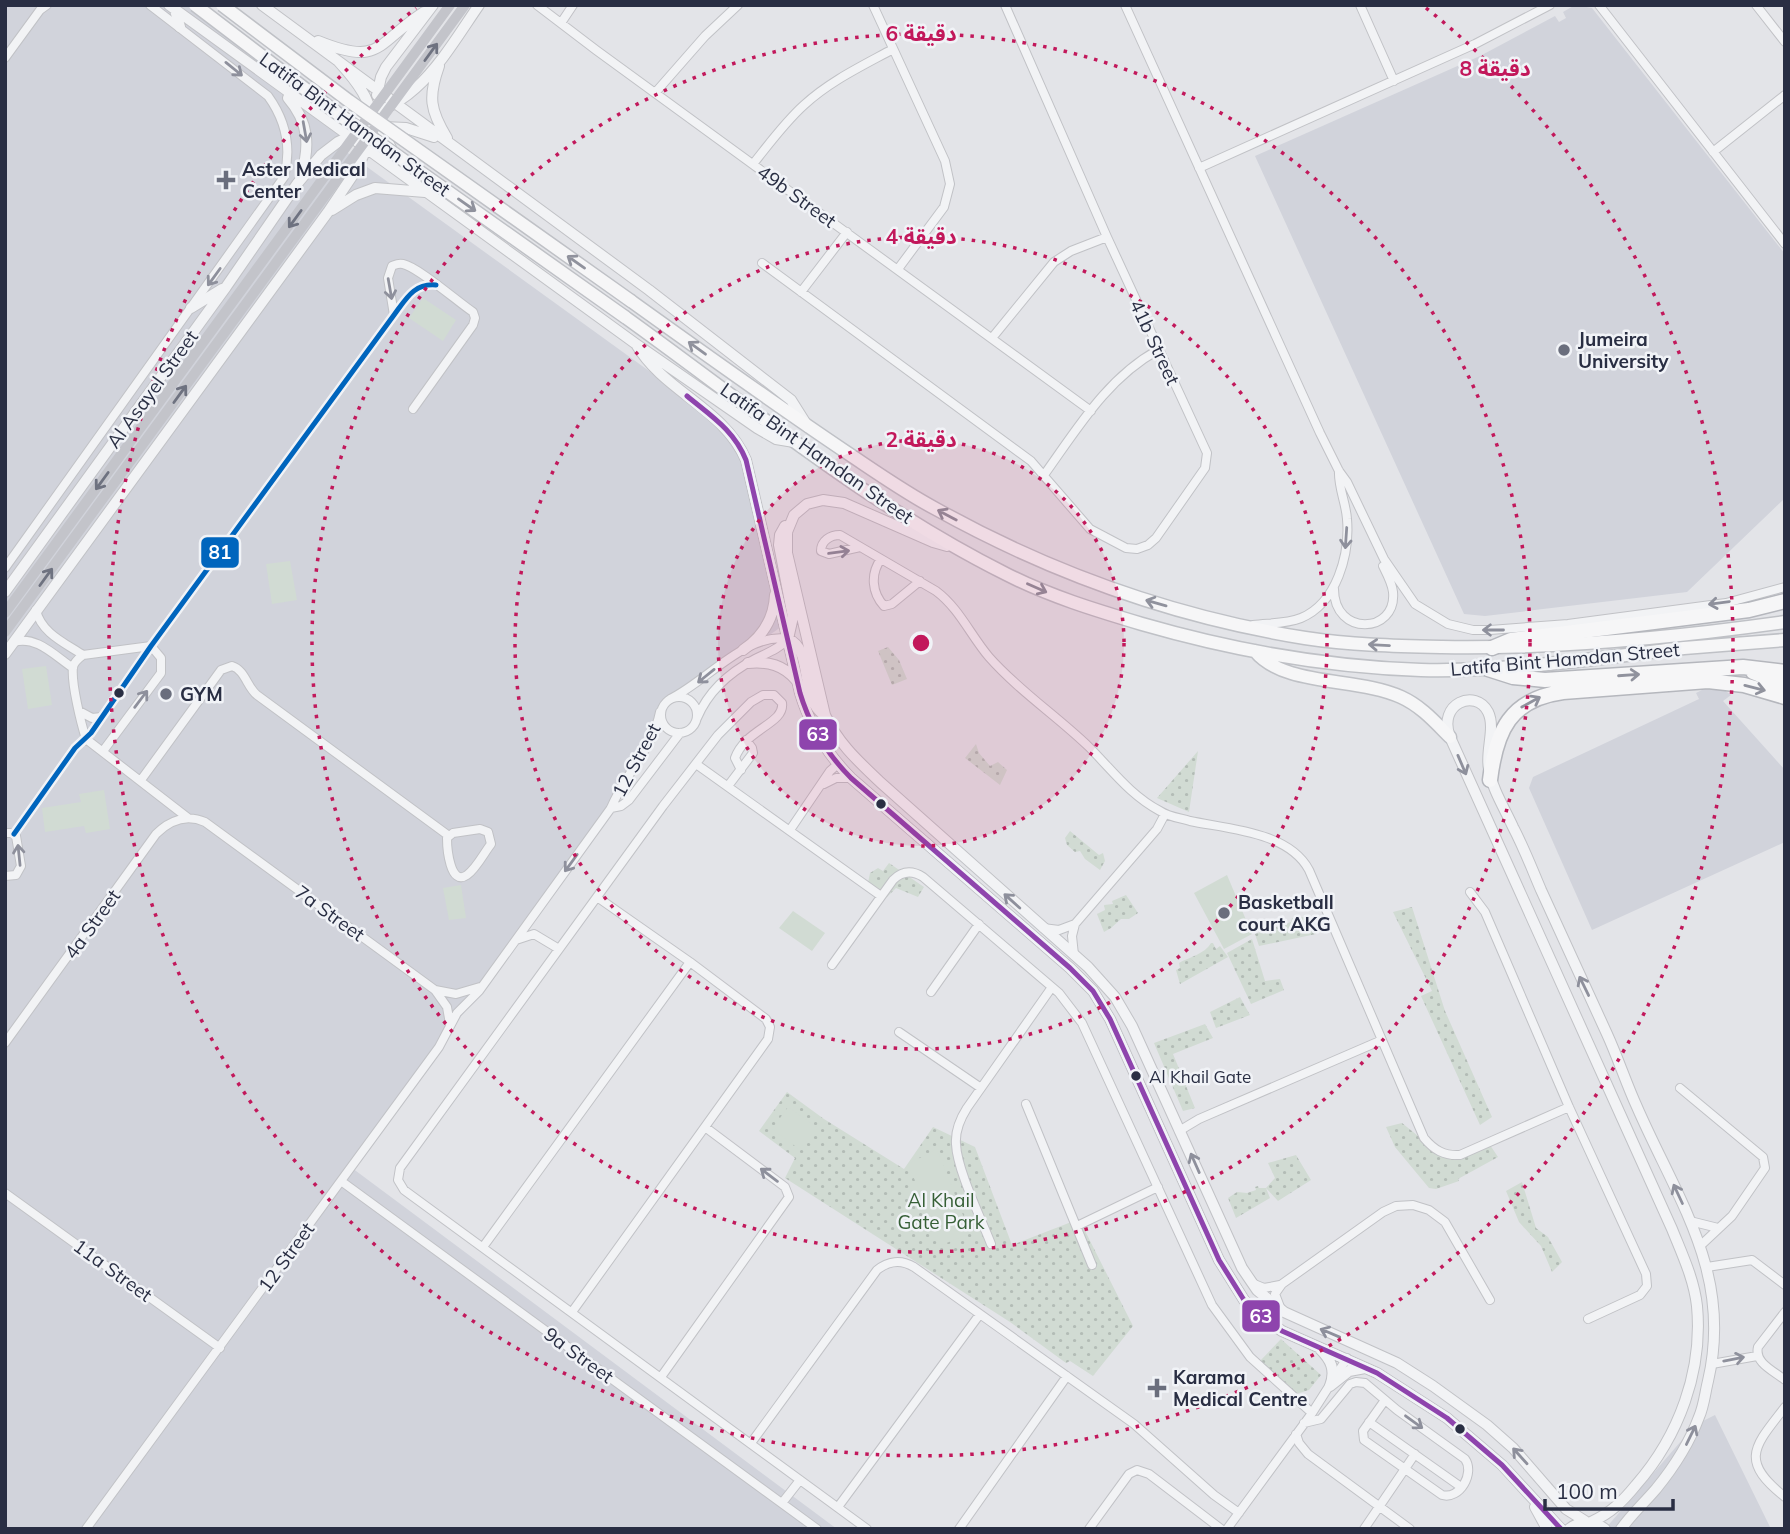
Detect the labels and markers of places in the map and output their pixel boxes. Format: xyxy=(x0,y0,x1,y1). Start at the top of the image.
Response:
place label: Aster Medical Center xyxy=(242,157,366,203)
marker: Aster Medical Center xyxy=(216,170,236,190)
place label: Jumeira University xyxy=(1578,327,1669,373)
marker: Jumeira University xyxy=(1556,342,1572,358)
centre of rings xyxy=(909,631,933,655)
place label: GYM xyxy=(180,682,223,706)
unlabelled marker xyxy=(112,686,126,700)
marker: GYM xyxy=(158,686,174,702)
unlabelled marker xyxy=(874,797,888,811)
place label: Basketball court AKG xyxy=(1238,890,1334,936)
marker: Basketball court AKG xyxy=(1216,905,1232,921)
place label: Al Khail Gate xyxy=(1149,1066,1251,1087)
marker: Al Khail Gate xyxy=(1129,1069,1143,1083)
place label: Karama Medical Centre xyxy=(1173,1365,1307,1411)
marker: Karama Medical Centre xyxy=(1147,1378,1167,1398)
unlabelled marker xyxy=(1453,1422,1467,1436)

